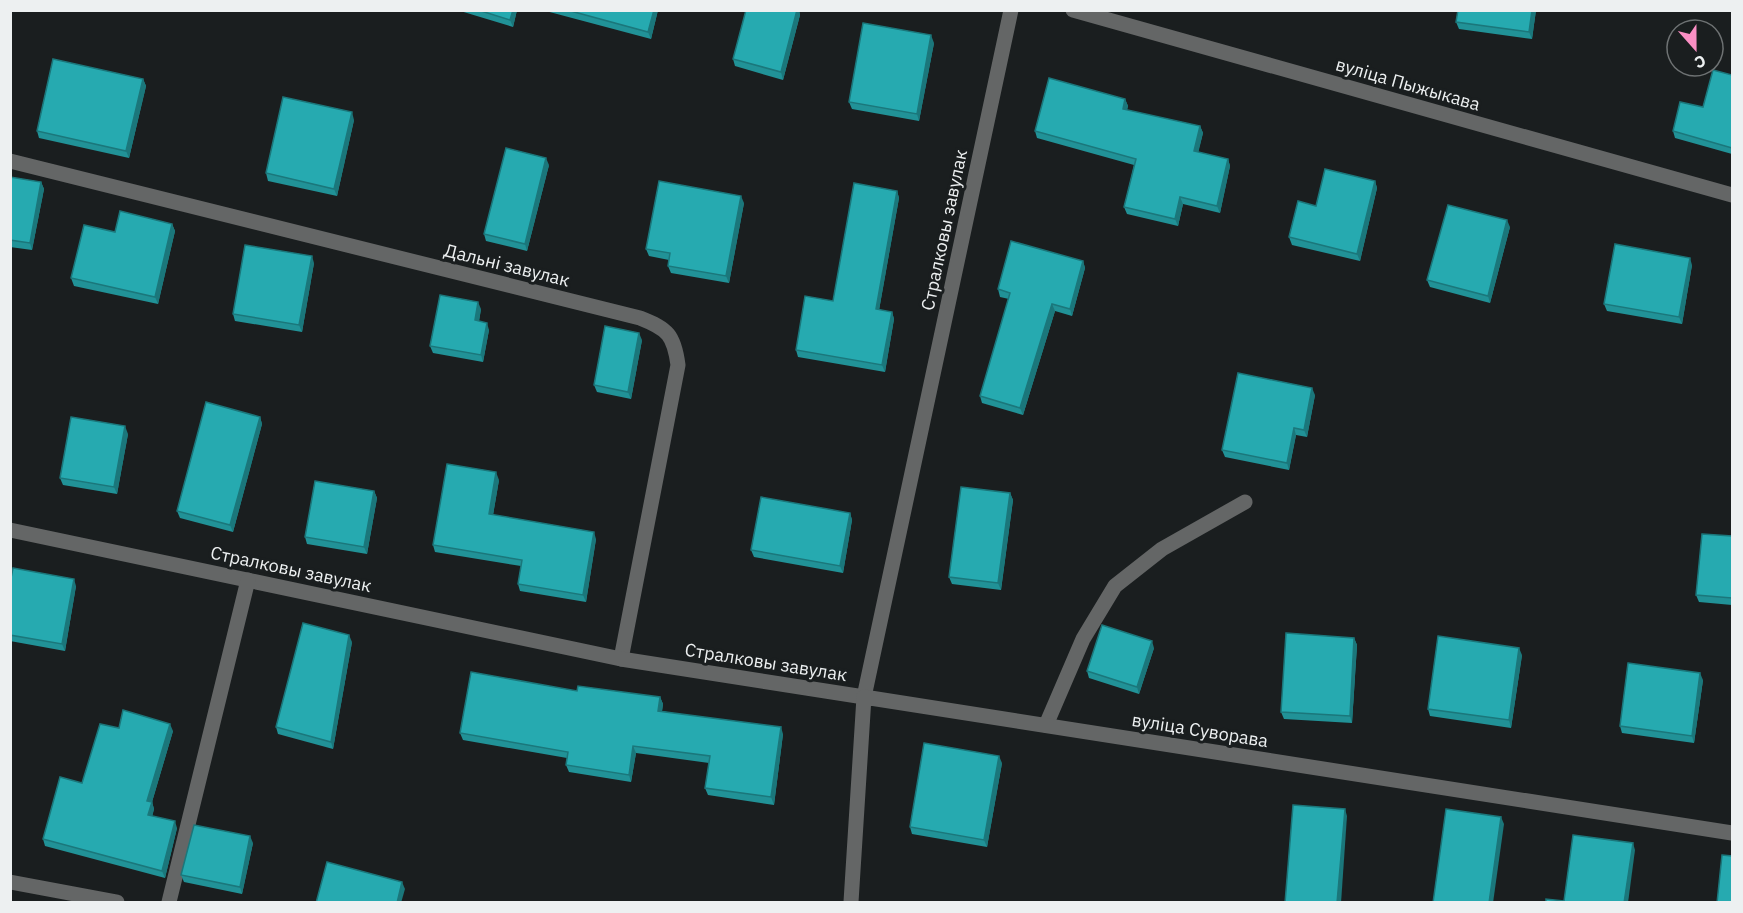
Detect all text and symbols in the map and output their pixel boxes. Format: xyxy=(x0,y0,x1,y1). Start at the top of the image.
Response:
north arrow xyxy=(1665,18,1725,78)
text: С xyxy=(1692,51,1709,73)
street label: вуліца Пыжыкава xyxy=(1333,52,1483,116)
street label: Стралковы завулак xyxy=(916,147,972,313)
street label: Дальні завулак xyxy=(442,238,572,292)
street label: Стралковы завулак xyxy=(208,541,374,597)
street label: Стралковы завулак xyxy=(683,638,849,686)
street label: вуліца Суворава xyxy=(1130,708,1270,752)

